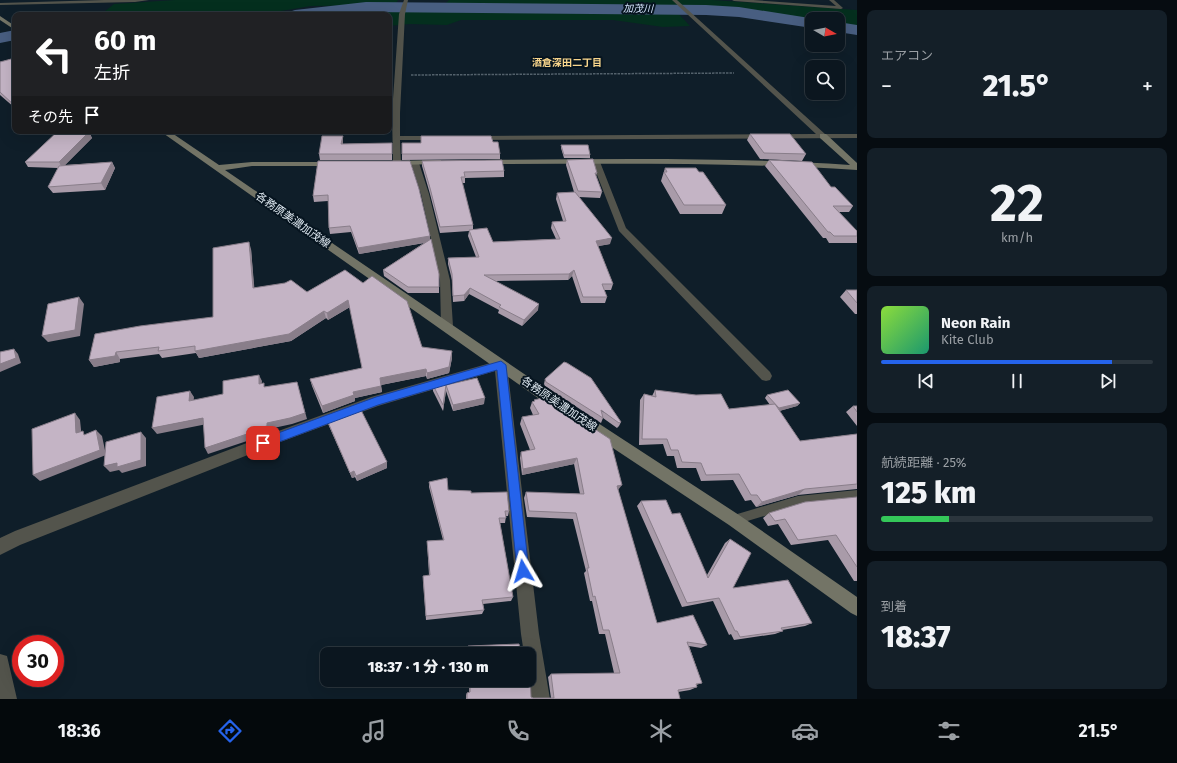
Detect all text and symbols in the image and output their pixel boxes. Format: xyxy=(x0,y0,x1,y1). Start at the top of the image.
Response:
water label: 加茂川 xyxy=(623,3,654,15)
north arrow xyxy=(805,12,845,52)
map controls xyxy=(805,12,845,100)
text: 60 m xyxy=(94,24,156,57)
icon: left xyxy=(28,28,80,80)
text: エアコン xyxy=(881,48,933,63)
district label: 酒倉深田二丁目 xyxy=(532,57,602,69)
button: search xyxy=(805,60,845,100)
text: 左折 xyxy=(94,62,130,84)
text: 21.5° xyxy=(983,68,1051,104)
text: − xyxy=(881,73,892,100)
text: + xyxy=(1142,73,1153,100)
icon: arrive xyxy=(81,104,103,126)
text: その先 xyxy=(28,108,73,126)
text: 22 xyxy=(990,172,1044,235)
street label: 各務原美濃加茂線 xyxy=(253,189,333,251)
text: km/h xyxy=(1001,230,1033,245)
text: Neon Rain xyxy=(941,314,1010,332)
text: Kite Club xyxy=(941,332,994,347)
icon: previous xyxy=(915,370,937,392)
icon: pause xyxy=(1006,370,1028,392)
icon: next xyxy=(1097,370,1119,392)
street label: 各務原美濃加茂線 xyxy=(519,374,599,434)
pin xyxy=(246,426,280,460)
icon: arrive xyxy=(252,432,274,454)
text: 航続距離 · 25% xyxy=(881,455,966,470)
text: 125 km xyxy=(881,475,976,511)
position arrow xyxy=(502,550,544,592)
text: 到着 xyxy=(881,599,907,614)
text: 18:37 xyxy=(881,619,951,655)
speed limit sign: 30 xyxy=(12,635,64,687)
text: 18:37 · 1 分 · 130 m xyxy=(367,658,489,676)
icon: directions xyxy=(216,717,244,745)
icon: music xyxy=(360,717,388,745)
icon: phone xyxy=(504,717,532,745)
icon: climate xyxy=(647,717,675,745)
icon: car xyxy=(791,717,819,745)
icon: filters xyxy=(935,717,963,745)
text: 18:36 xyxy=(58,720,101,742)
text: 21.5° xyxy=(1078,720,1119,742)

